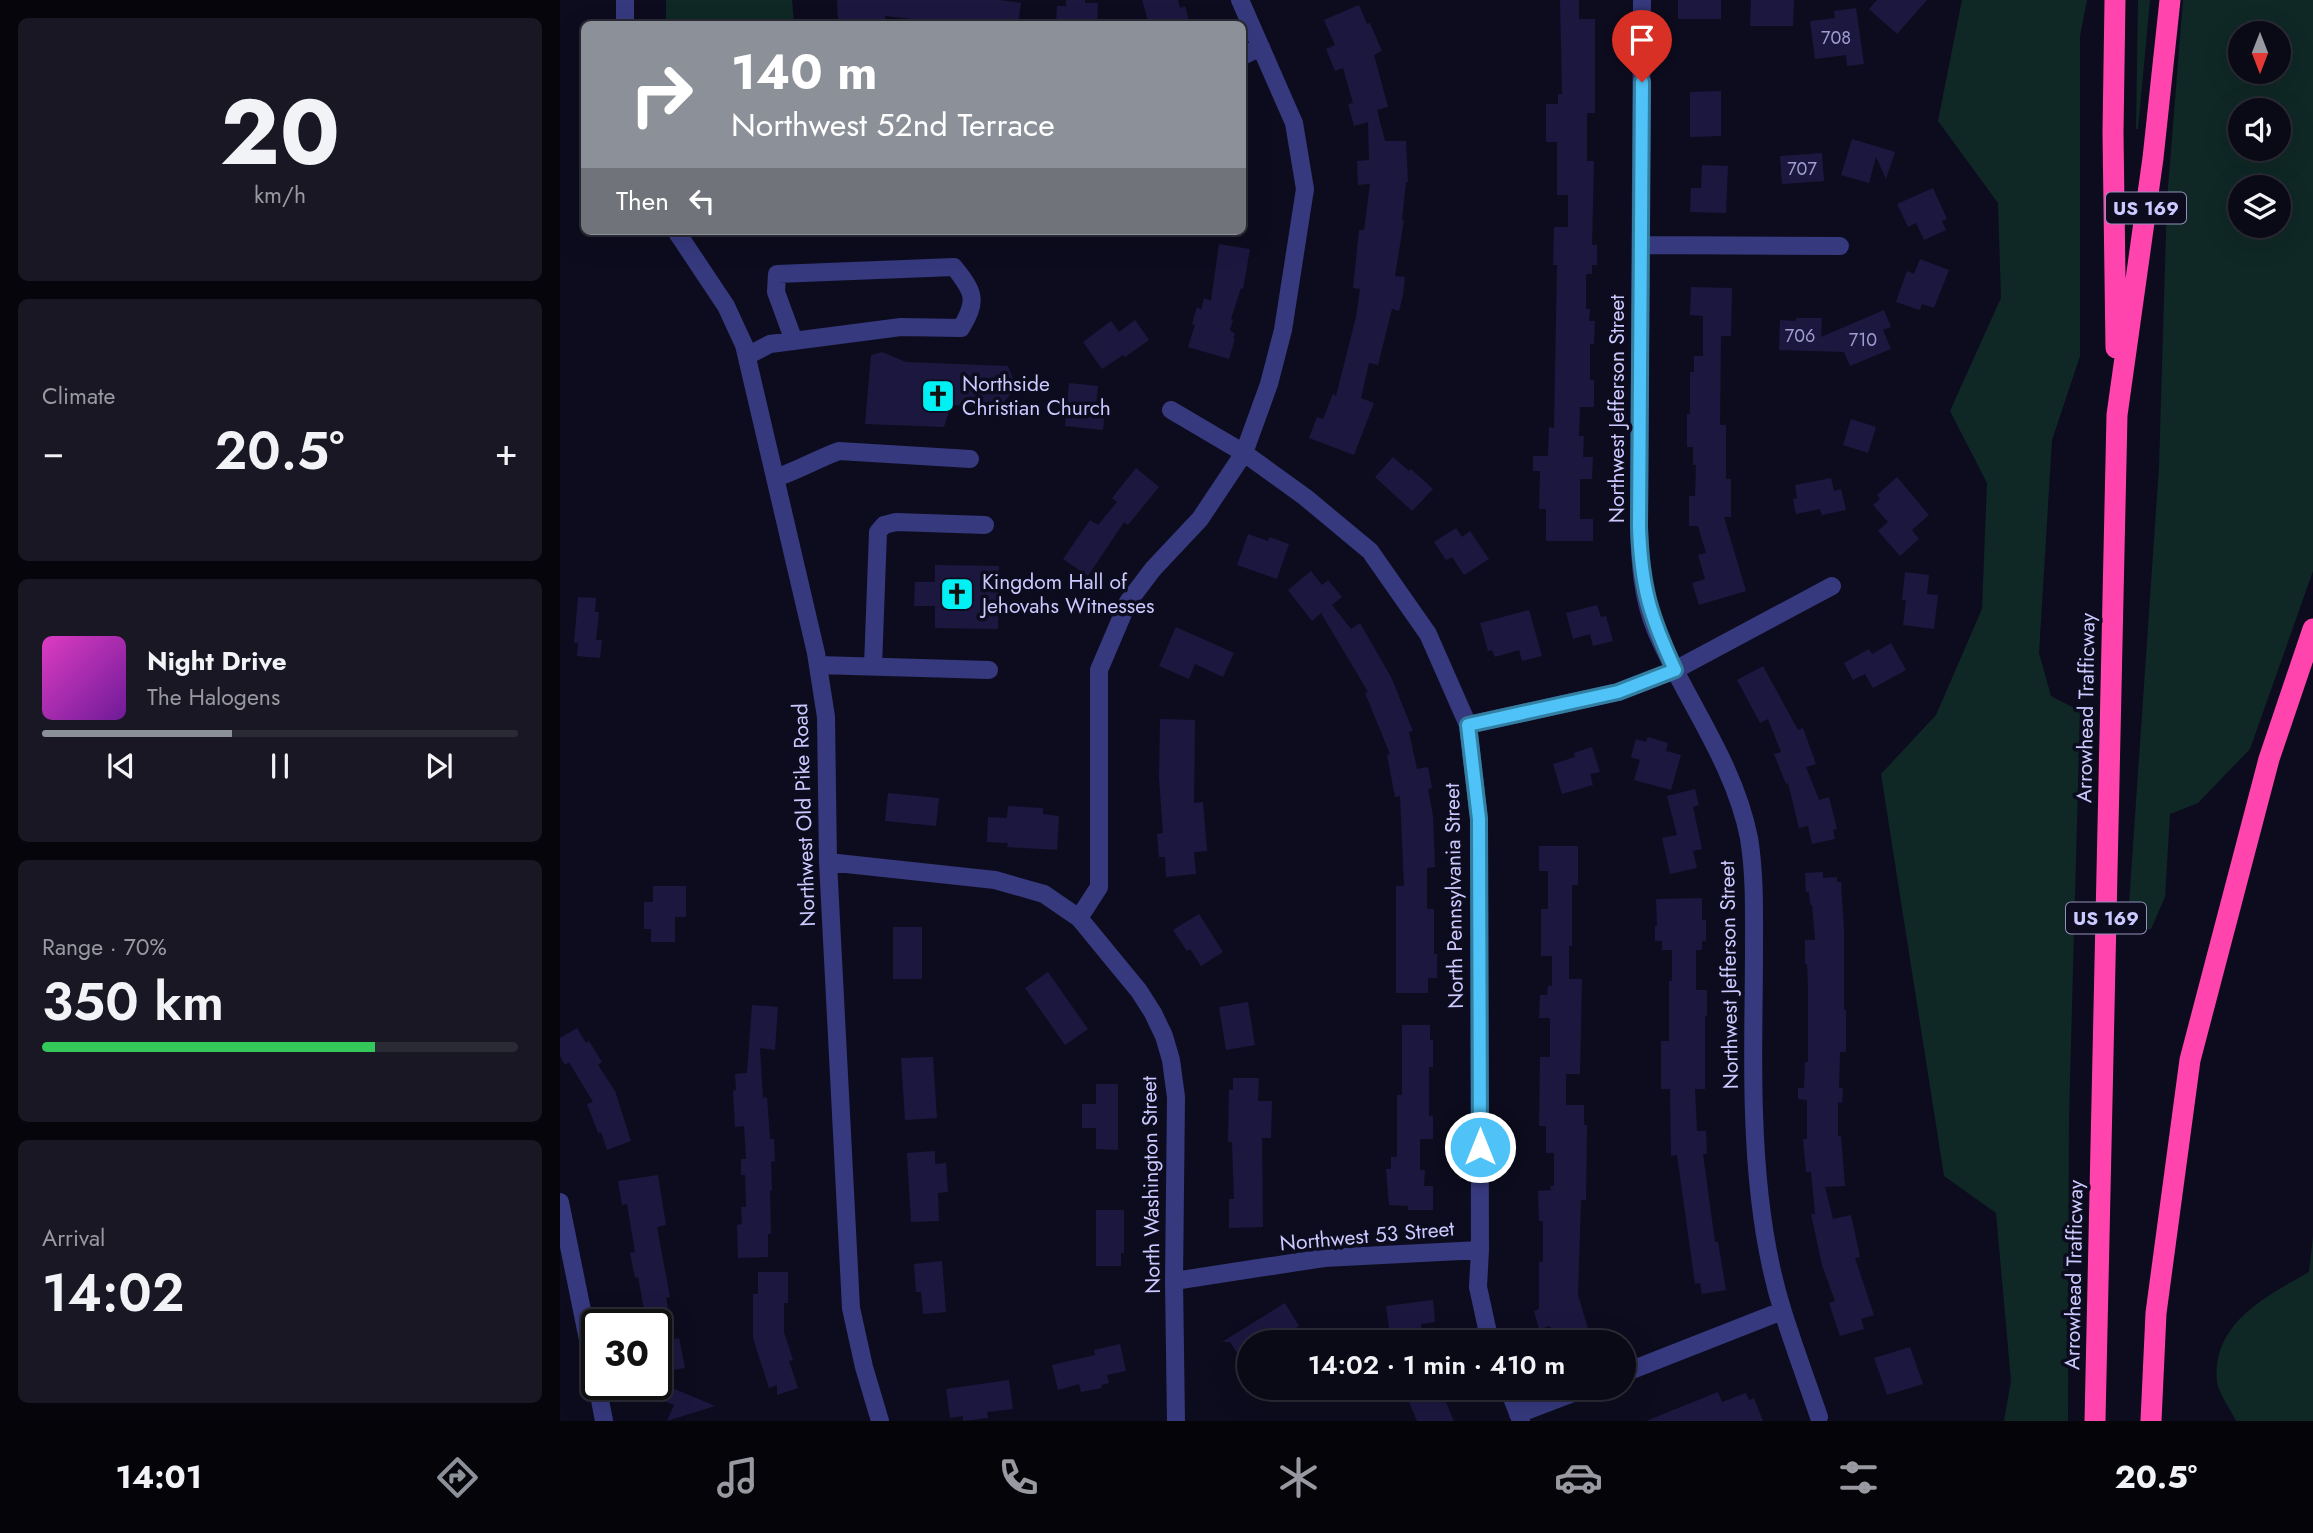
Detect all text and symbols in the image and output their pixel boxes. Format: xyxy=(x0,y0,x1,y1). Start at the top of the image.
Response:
pin xyxy=(1612,10,1672,82)
icon: arrive xyxy=(1623,21,1661,59)
north arrow xyxy=(2228,21,2291,84)
map controls xyxy=(2228,21,2291,238)
house number: 708 xyxy=(1821,25,1851,51)
text: 140 m xyxy=(731,37,877,107)
icon: right xyxy=(616,49,707,140)
text: 20 xyxy=(220,67,340,198)
button: sound xyxy=(2228,98,2291,161)
text: Northwest 52nd Terrace xyxy=(731,102,1055,148)
house number: 707 xyxy=(1787,156,1817,182)
button: layers xyxy=(2228,175,2291,238)
text: km/h xyxy=(254,178,306,212)
text: Then xyxy=(616,182,669,220)
icon: left xyxy=(683,182,721,220)
road number: US 169 xyxy=(2106,192,2186,224)
street label: Northwest Jefferson Street xyxy=(1602,295,1632,523)
house number: 706 xyxy=(1785,323,1815,349)
house number: 710 xyxy=(1849,327,1877,353)
place label: Northside Christian Church xyxy=(962,369,1111,423)
church icon: Northside Christian Church xyxy=(919,377,957,415)
text: Climate xyxy=(42,379,115,413)
text: 20.5° xyxy=(215,413,344,489)
text: − xyxy=(42,424,64,479)
text: + xyxy=(495,424,518,479)
place label: Kingdom Hall of Jehovahs Witnesses xyxy=(979,567,1155,621)
church icon: Kingdom Hall of Jehovahs Witnesses xyxy=(938,575,976,613)
street label: Arrowhead Trafficway xyxy=(2069,612,2103,803)
text: Night Drive xyxy=(147,642,287,680)
text: The Halogens xyxy=(147,680,280,714)
street label: Northwest Old Pike Road xyxy=(785,703,823,927)
icon: previous xyxy=(102,747,140,785)
icon: pause xyxy=(261,747,299,785)
icon: next xyxy=(420,747,458,785)
street label: North Pennsylvania Street xyxy=(1437,783,1471,1009)
street label: Northwest Jefferson Street xyxy=(1712,860,1746,1090)
road number: US 169 xyxy=(2066,902,2146,934)
text: Range · 70% xyxy=(42,930,167,964)
text: 350 km xyxy=(42,964,224,1040)
street label: North Washington Street xyxy=(1134,1076,1168,1294)
position arrow xyxy=(1443,1110,1517,1184)
street label: Arrowhead Trafficway xyxy=(2057,1179,2091,1370)
street label: Northwest 53 Street xyxy=(1278,1213,1456,1259)
text: Arrival xyxy=(42,1221,105,1255)
text: 14:02 xyxy=(42,1255,184,1331)
speed limit sign: 30 xyxy=(581,1309,672,1400)
text: 14:02 · 1 min · 410 m xyxy=(1308,1346,1565,1384)
icon: directions xyxy=(433,1453,482,1502)
icon: music xyxy=(713,1453,762,1502)
icon: phone xyxy=(994,1453,1043,1502)
icon: climate xyxy=(1274,1453,1323,1502)
icon: car xyxy=(1554,1453,1603,1502)
icon: filters xyxy=(1834,1453,1883,1502)
text: 14:01 xyxy=(116,1454,202,1500)
text: 20.5° xyxy=(2115,1454,2197,1500)

